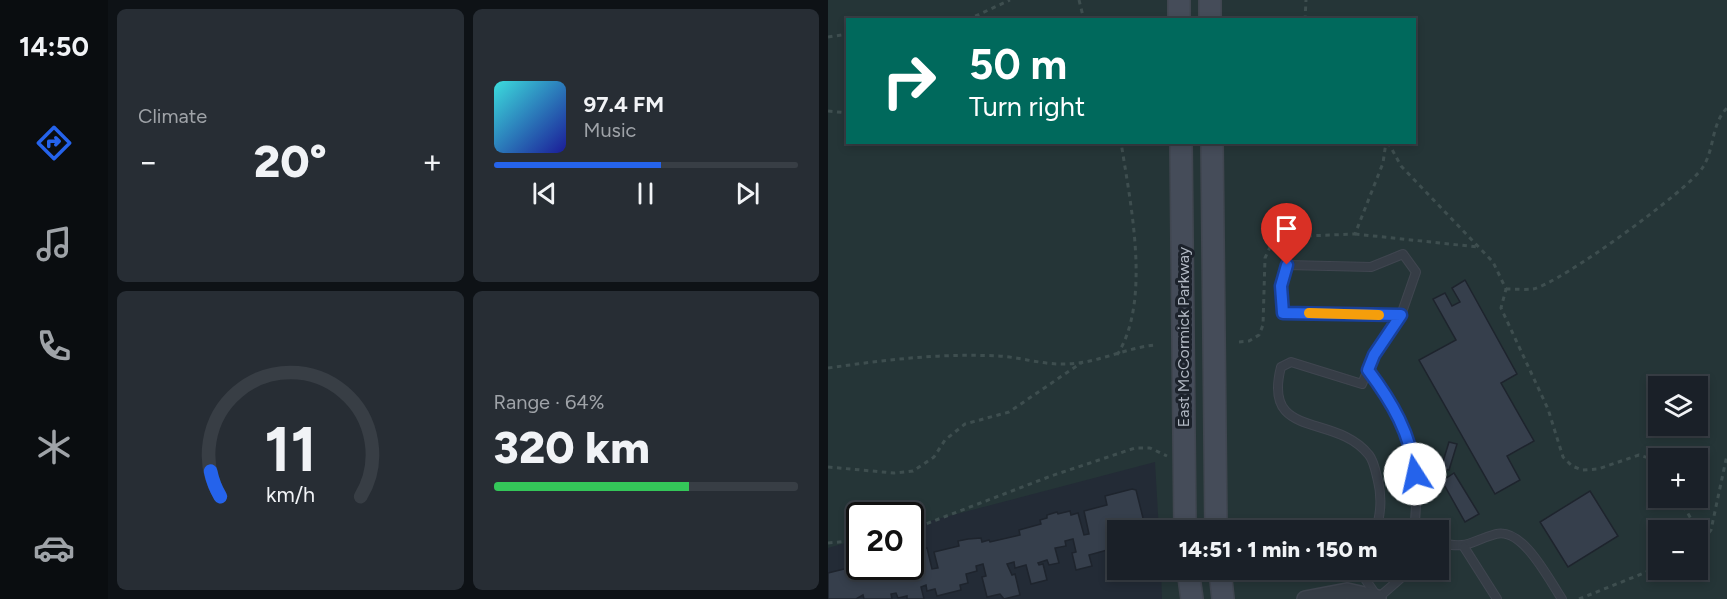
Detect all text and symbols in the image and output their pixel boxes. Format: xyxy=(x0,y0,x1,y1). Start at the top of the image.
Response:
text: 14:50 xyxy=(19,30,89,63)
text: 50 m xyxy=(969,39,1067,90)
icon: right xyxy=(870,42,948,120)
text: Turn right xyxy=(969,90,1085,123)
text: 97.4 FM xyxy=(584,91,664,118)
text: Climate xyxy=(138,104,207,128)
text: Music xyxy=(584,118,636,142)
icon: directions xyxy=(33,122,75,164)
text: 20° xyxy=(254,134,327,188)
text: − xyxy=(138,142,159,181)
text: + xyxy=(422,142,442,181)
icon: previous xyxy=(528,177,561,210)
icon: pause xyxy=(629,177,662,210)
icon: next xyxy=(731,177,764,210)
pin xyxy=(1261,203,1312,265)
icon: arrive xyxy=(1270,212,1303,245)
icon: music xyxy=(33,223,75,265)
street label: East McCormick Parkway xyxy=(1174,246,1193,427)
icon: phone xyxy=(33,325,75,367)
map controls xyxy=(1648,376,1708,580)
button: layers xyxy=(1648,376,1708,436)
text: Range · 64% xyxy=(494,390,604,414)
text: 11 xyxy=(264,412,317,487)
text: 320 km xyxy=(494,420,650,474)
icon: climate xyxy=(33,426,75,468)
position arrow xyxy=(1383,442,1447,506)
button: + xyxy=(1648,448,1708,508)
text: km/h xyxy=(266,483,315,508)
speed limit sign: 20 xyxy=(846,502,924,580)
button: − xyxy=(1648,520,1708,580)
icon: car xyxy=(33,527,75,569)
text: 14:51 · 1 min · 150 m xyxy=(1179,536,1377,563)

